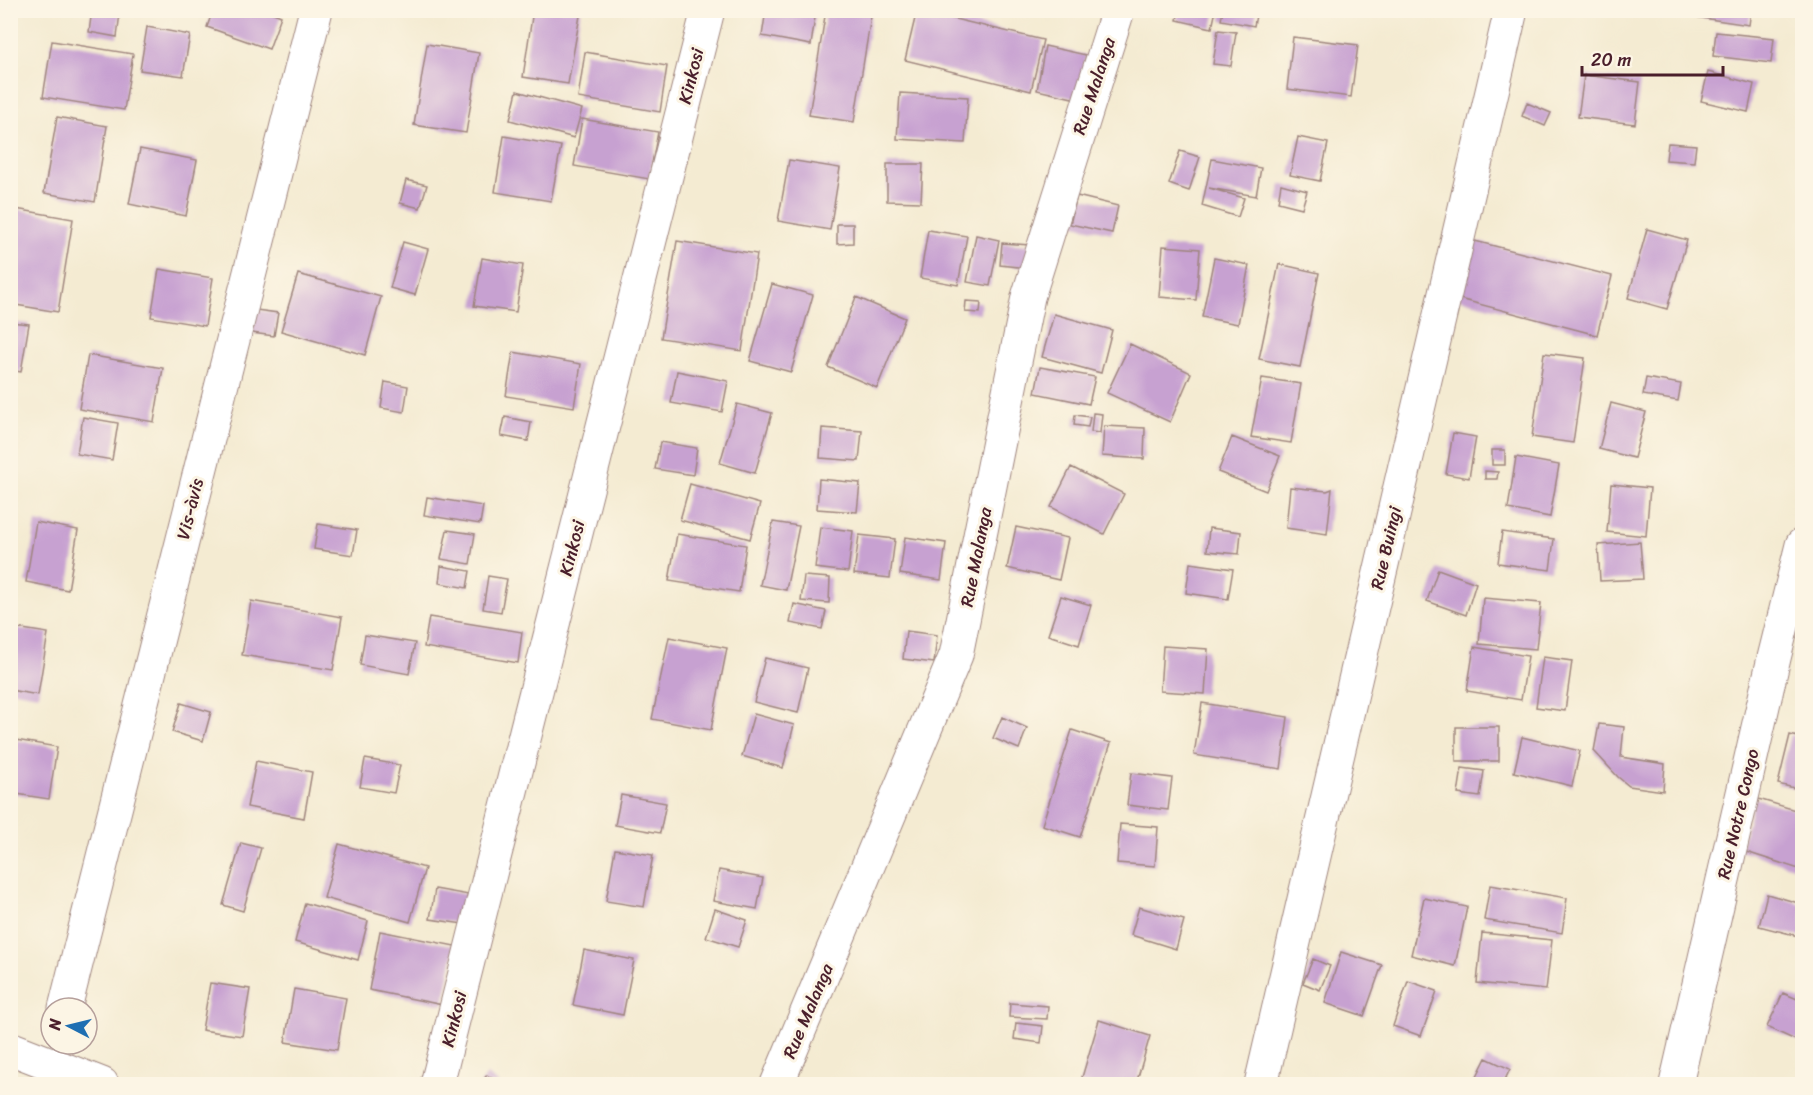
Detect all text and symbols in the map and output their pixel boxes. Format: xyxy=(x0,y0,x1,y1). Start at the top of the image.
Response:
street label: Rue Malanga xyxy=(1063,32,1125,139)
scale bar xyxy=(1582,39,1723,77)
street label: Kinkosi xyxy=(669,44,714,107)
text: 20 m xyxy=(1591,44,1631,76)
street label: Vis-àvis xyxy=(167,474,213,543)
street label: Rue Buingi xyxy=(1361,502,1411,593)
street label: Rue Malanga xyxy=(951,503,1002,610)
street label: Kinkosi xyxy=(550,516,595,579)
street label: Rue Notre Congo xyxy=(1707,746,1769,882)
street label: Rue Malanga xyxy=(774,957,843,1064)
street label: Kinkosi xyxy=(432,987,477,1050)
north arrow xyxy=(39,996,99,1056)
text: N xyxy=(39,1016,70,1032)

